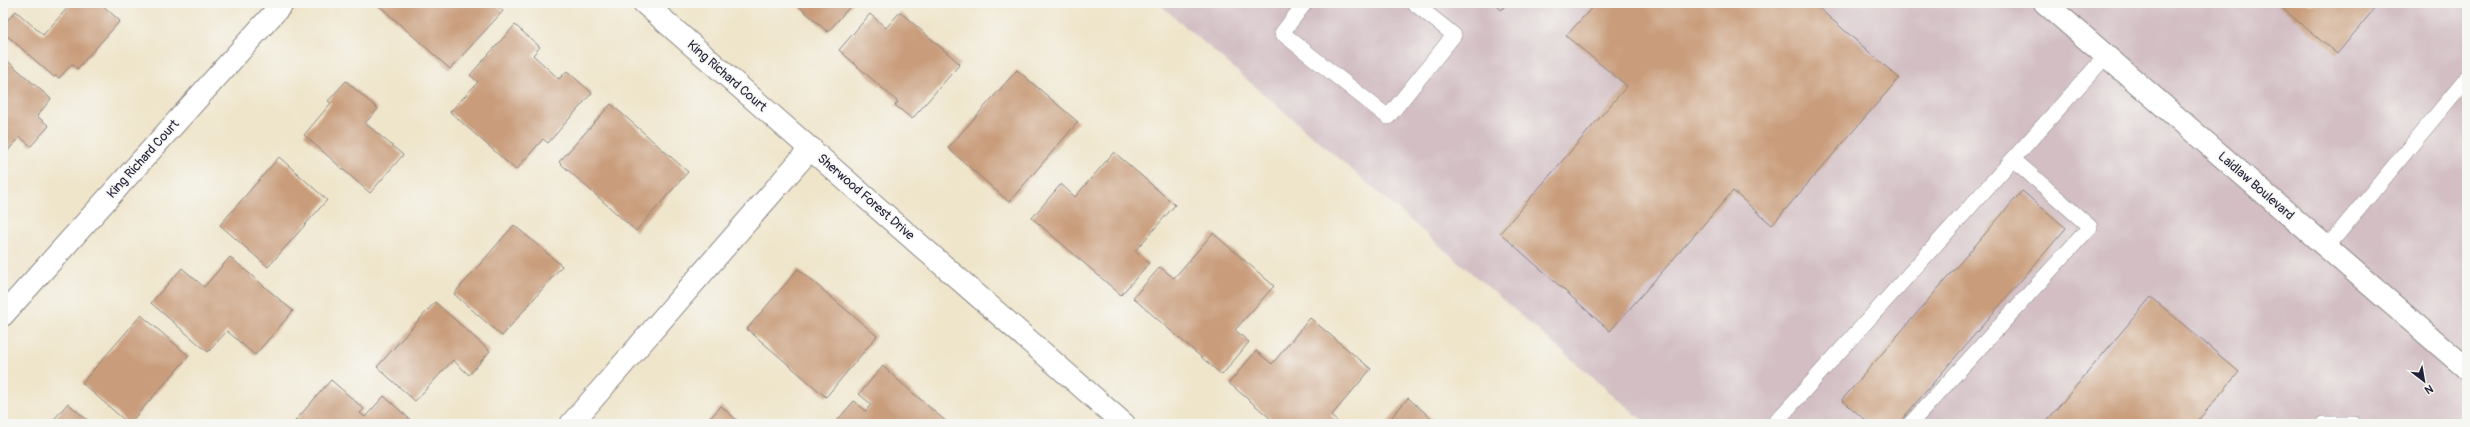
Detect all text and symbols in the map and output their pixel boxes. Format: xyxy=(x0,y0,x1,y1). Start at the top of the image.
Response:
street label: King Richard Court xyxy=(684,37,771,115)
street label: King Richard Court xyxy=(103,116,183,202)
street label: Laidlaw Boulevard xyxy=(2215,149,2297,223)
street label: Sherwood Forest Drive xyxy=(814,151,918,244)
north arrow xyxy=(2404,361,2444,401)
text: N xyxy=(2422,382,2435,397)

